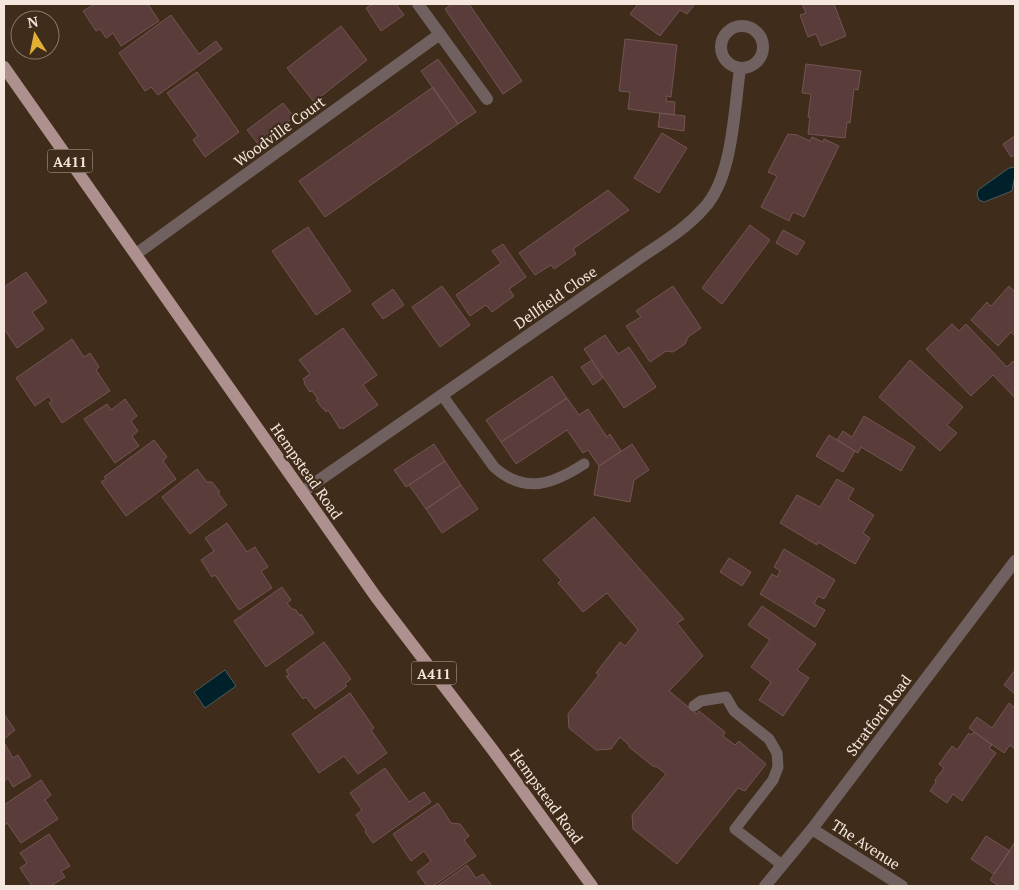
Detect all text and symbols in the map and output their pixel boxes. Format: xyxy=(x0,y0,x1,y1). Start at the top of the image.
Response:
north arrow xyxy=(10,10,60,60)
text: N xyxy=(26,11,40,32)
street label: Woodville Court xyxy=(230,91,329,171)
road number: A411 xyxy=(48,150,92,172)
street label: Dellfield Close xyxy=(510,261,600,333)
street label: Hempstead Road xyxy=(267,419,347,523)
road number: A411 xyxy=(412,661,456,684)
street label: Stratford Road xyxy=(841,670,915,760)
street label: Hempstead Road xyxy=(506,745,588,847)
street label: The Avenue xyxy=(828,814,904,874)

